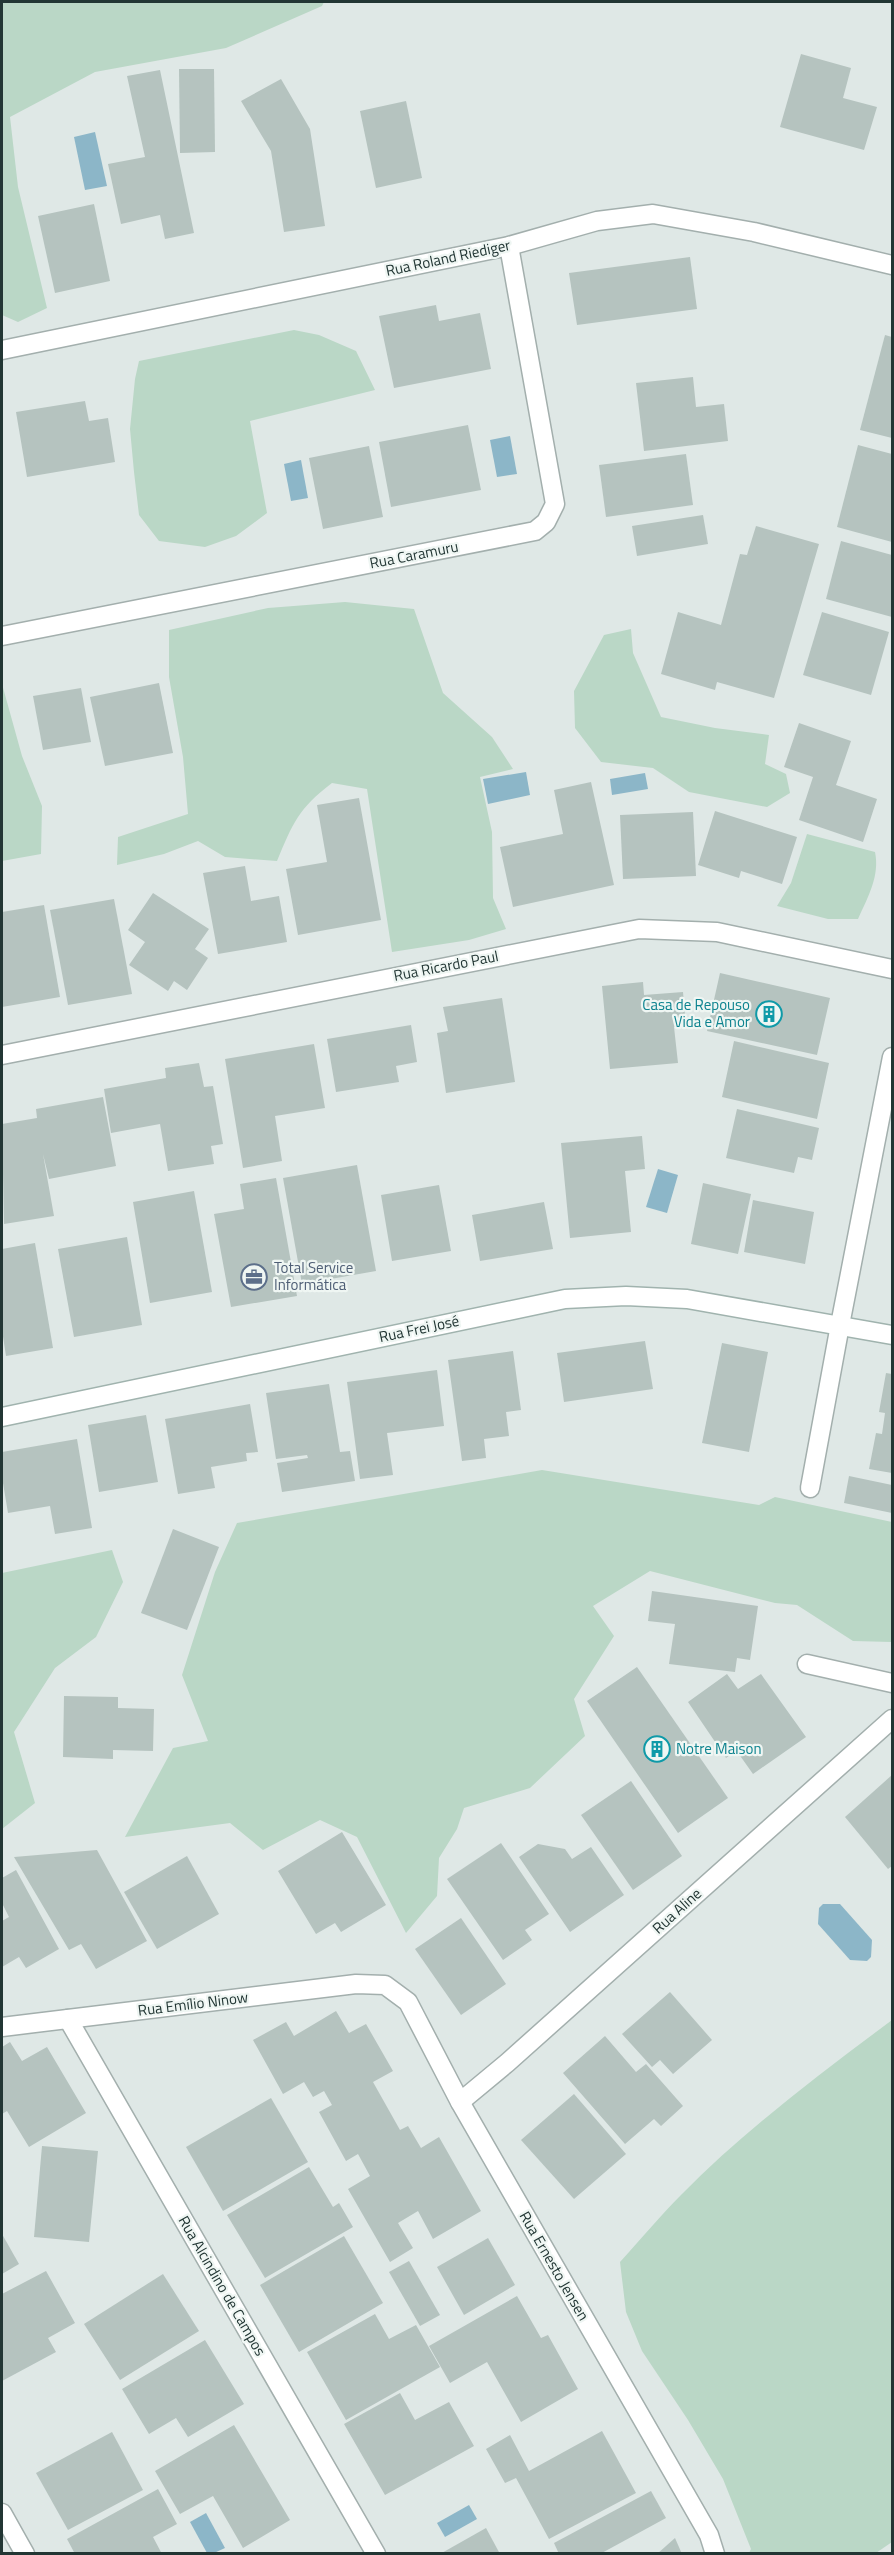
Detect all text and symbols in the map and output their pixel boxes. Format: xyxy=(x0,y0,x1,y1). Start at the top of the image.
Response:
street label: Rua Roland Riediger xyxy=(383,233,512,282)
street label: Rua Caramuru xyxy=(368,535,460,574)
street label: Rua Ricardo Paul xyxy=(391,944,500,987)
place label: Casa de Repouso Vida e Amor xyxy=(642,993,750,1033)
building icon: Casa de Repouso Vida e Amor xyxy=(754,999,784,1029)
place label: Total Service Informática xyxy=(274,1256,353,1296)
office icon: Total Service Informática xyxy=(239,1262,269,1292)
street label: Rua Frei José xyxy=(377,1309,461,1348)
building icon: Notre Maison xyxy=(642,1734,672,1764)
place label: Notre Maison xyxy=(676,1737,761,1760)
street label: Rua Aline xyxy=(647,1882,706,1939)
street label: Rua Emílio Ninow xyxy=(136,1985,249,2022)
street label: Rua Ernesto Jensen xyxy=(514,2207,595,2325)
street label: Rua Alcindino de Campos xyxy=(173,2211,272,2360)

